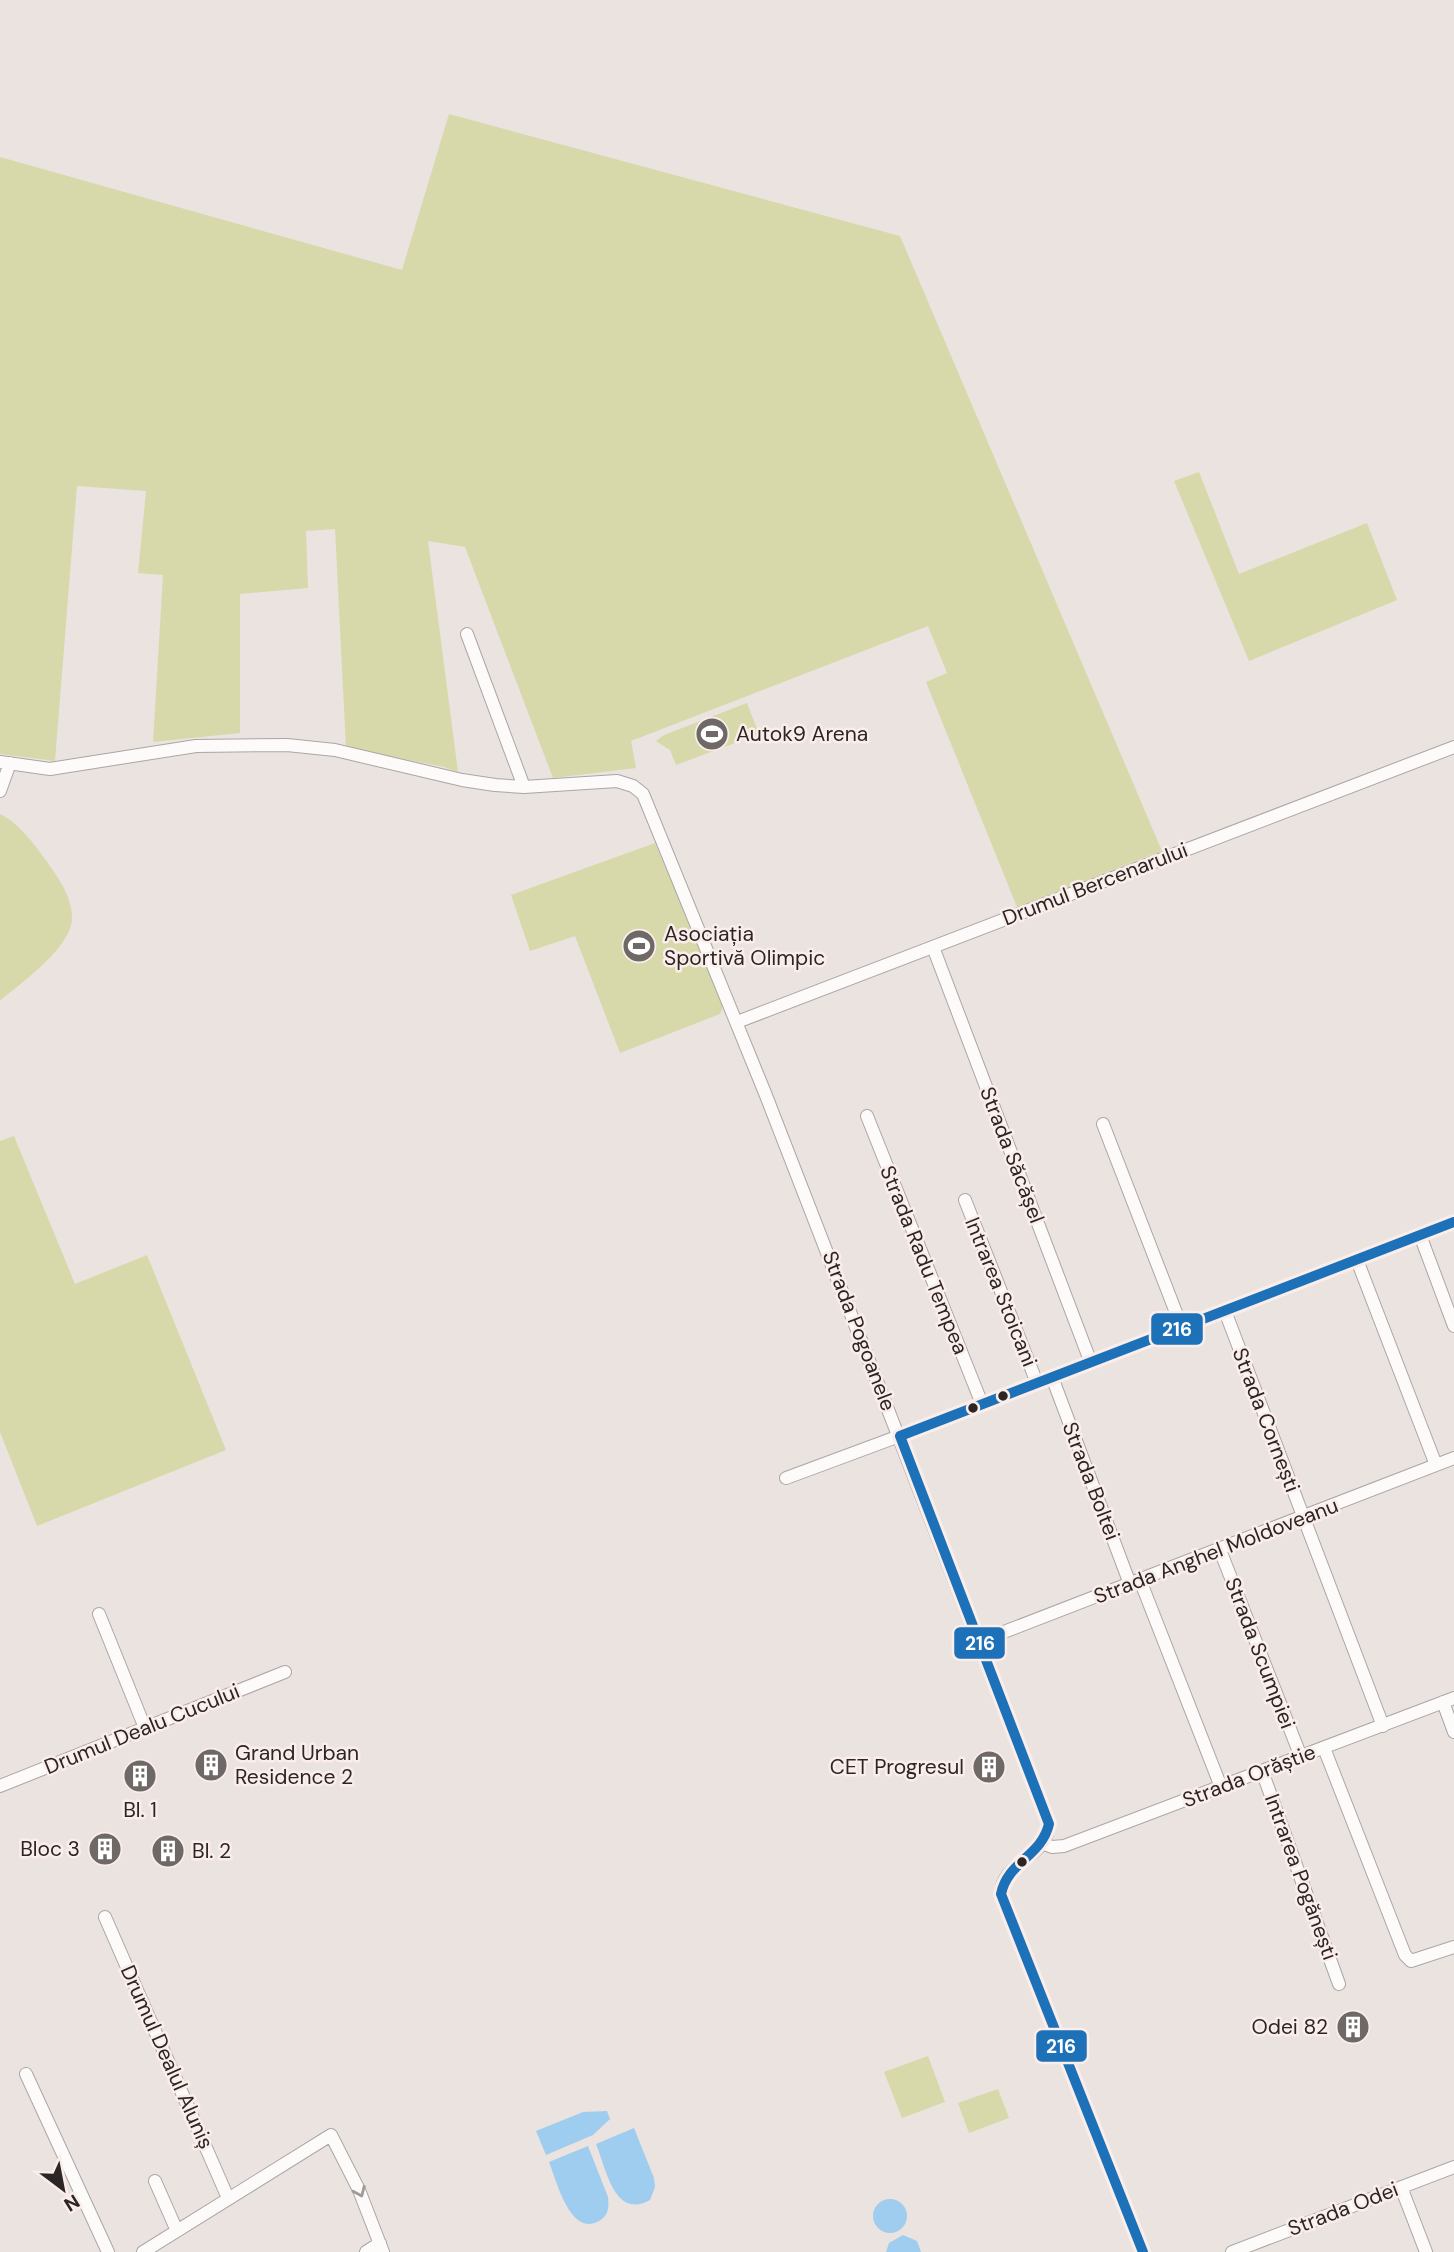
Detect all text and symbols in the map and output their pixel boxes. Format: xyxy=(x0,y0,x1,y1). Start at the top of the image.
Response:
sports icon: Autok9 Arena xyxy=(693,715,731,753)
place label: Autok9 Arena xyxy=(736,720,868,748)
street label: Drumul Bercenarului xyxy=(998,836,1192,932)
place label: Asociația Sportivă Olimpic xyxy=(664,920,825,972)
sports icon: Asociația Sportivă Olimpic xyxy=(620,927,658,965)
street label: Strada Săcășel xyxy=(973,1083,1051,1227)
street label: Strada Radu Tempea xyxy=(873,1161,975,1359)
street label: Intrarea Stoicani xyxy=(958,1213,1044,1371)
street label: Strada Pogoanele xyxy=(816,1247,902,1415)
line badge: 216 xyxy=(1150,1312,1204,1346)
text: 216 xyxy=(1162,1317,1192,1342)
street label: Strada Cornești xyxy=(1226,1344,1306,1496)
unlabelled marker xyxy=(996,1389,1010,1403)
unlabelled marker xyxy=(966,1401,980,1415)
street label: Strada Boltei xyxy=(1056,1418,1126,1544)
street label: Strada Anghel Moldoveanu xyxy=(1090,1491,1342,1611)
street label: Strada Scumpiei xyxy=(1218,1573,1302,1733)
line badge: 216 xyxy=(953,1626,1006,1660)
text: 216 xyxy=(965,1631,995,1656)
street label: Drumul Dealu Cucului xyxy=(40,1677,244,1781)
street label: Strada Orăștie xyxy=(1178,1738,1320,1814)
place label: Grand Urban Residence 2 xyxy=(235,1739,359,1791)
building icon: Grand Urban Residence 2 xyxy=(192,1746,230,1784)
building icon: CET Progresul xyxy=(970,1748,1008,1786)
place label: CET Progresul xyxy=(830,1753,964,1781)
building icon: Bl. 1 xyxy=(121,1757,159,1795)
street label: Intrarea Pogănești xyxy=(1258,1790,1344,1964)
place label: Bl. 1 xyxy=(123,1796,157,1824)
building icon: Bloc 3 xyxy=(86,1830,124,1868)
building icon: Bl. 2 xyxy=(149,1832,187,1870)
place label: Bloc 3 xyxy=(20,1835,80,1863)
place label: Bl. 2 xyxy=(192,1837,231,1865)
unlabelled marker xyxy=(1015,1855,1029,1869)
street label: Drumul Dealul Aluniș xyxy=(114,1961,220,2153)
building icon: Odei 82 xyxy=(1334,2008,1372,2046)
place label: Odei 82 xyxy=(1252,2013,1328,2041)
line badge: 216 xyxy=(1035,2029,1088,2063)
text: 216 xyxy=(1046,2034,1076,2059)
north arrow xyxy=(28,2154,98,2224)
street label: Strada Odei xyxy=(1284,2175,1402,2243)
one-way arrow xyxy=(352,2185,366,2197)
text: N xyxy=(59,2189,84,2217)

